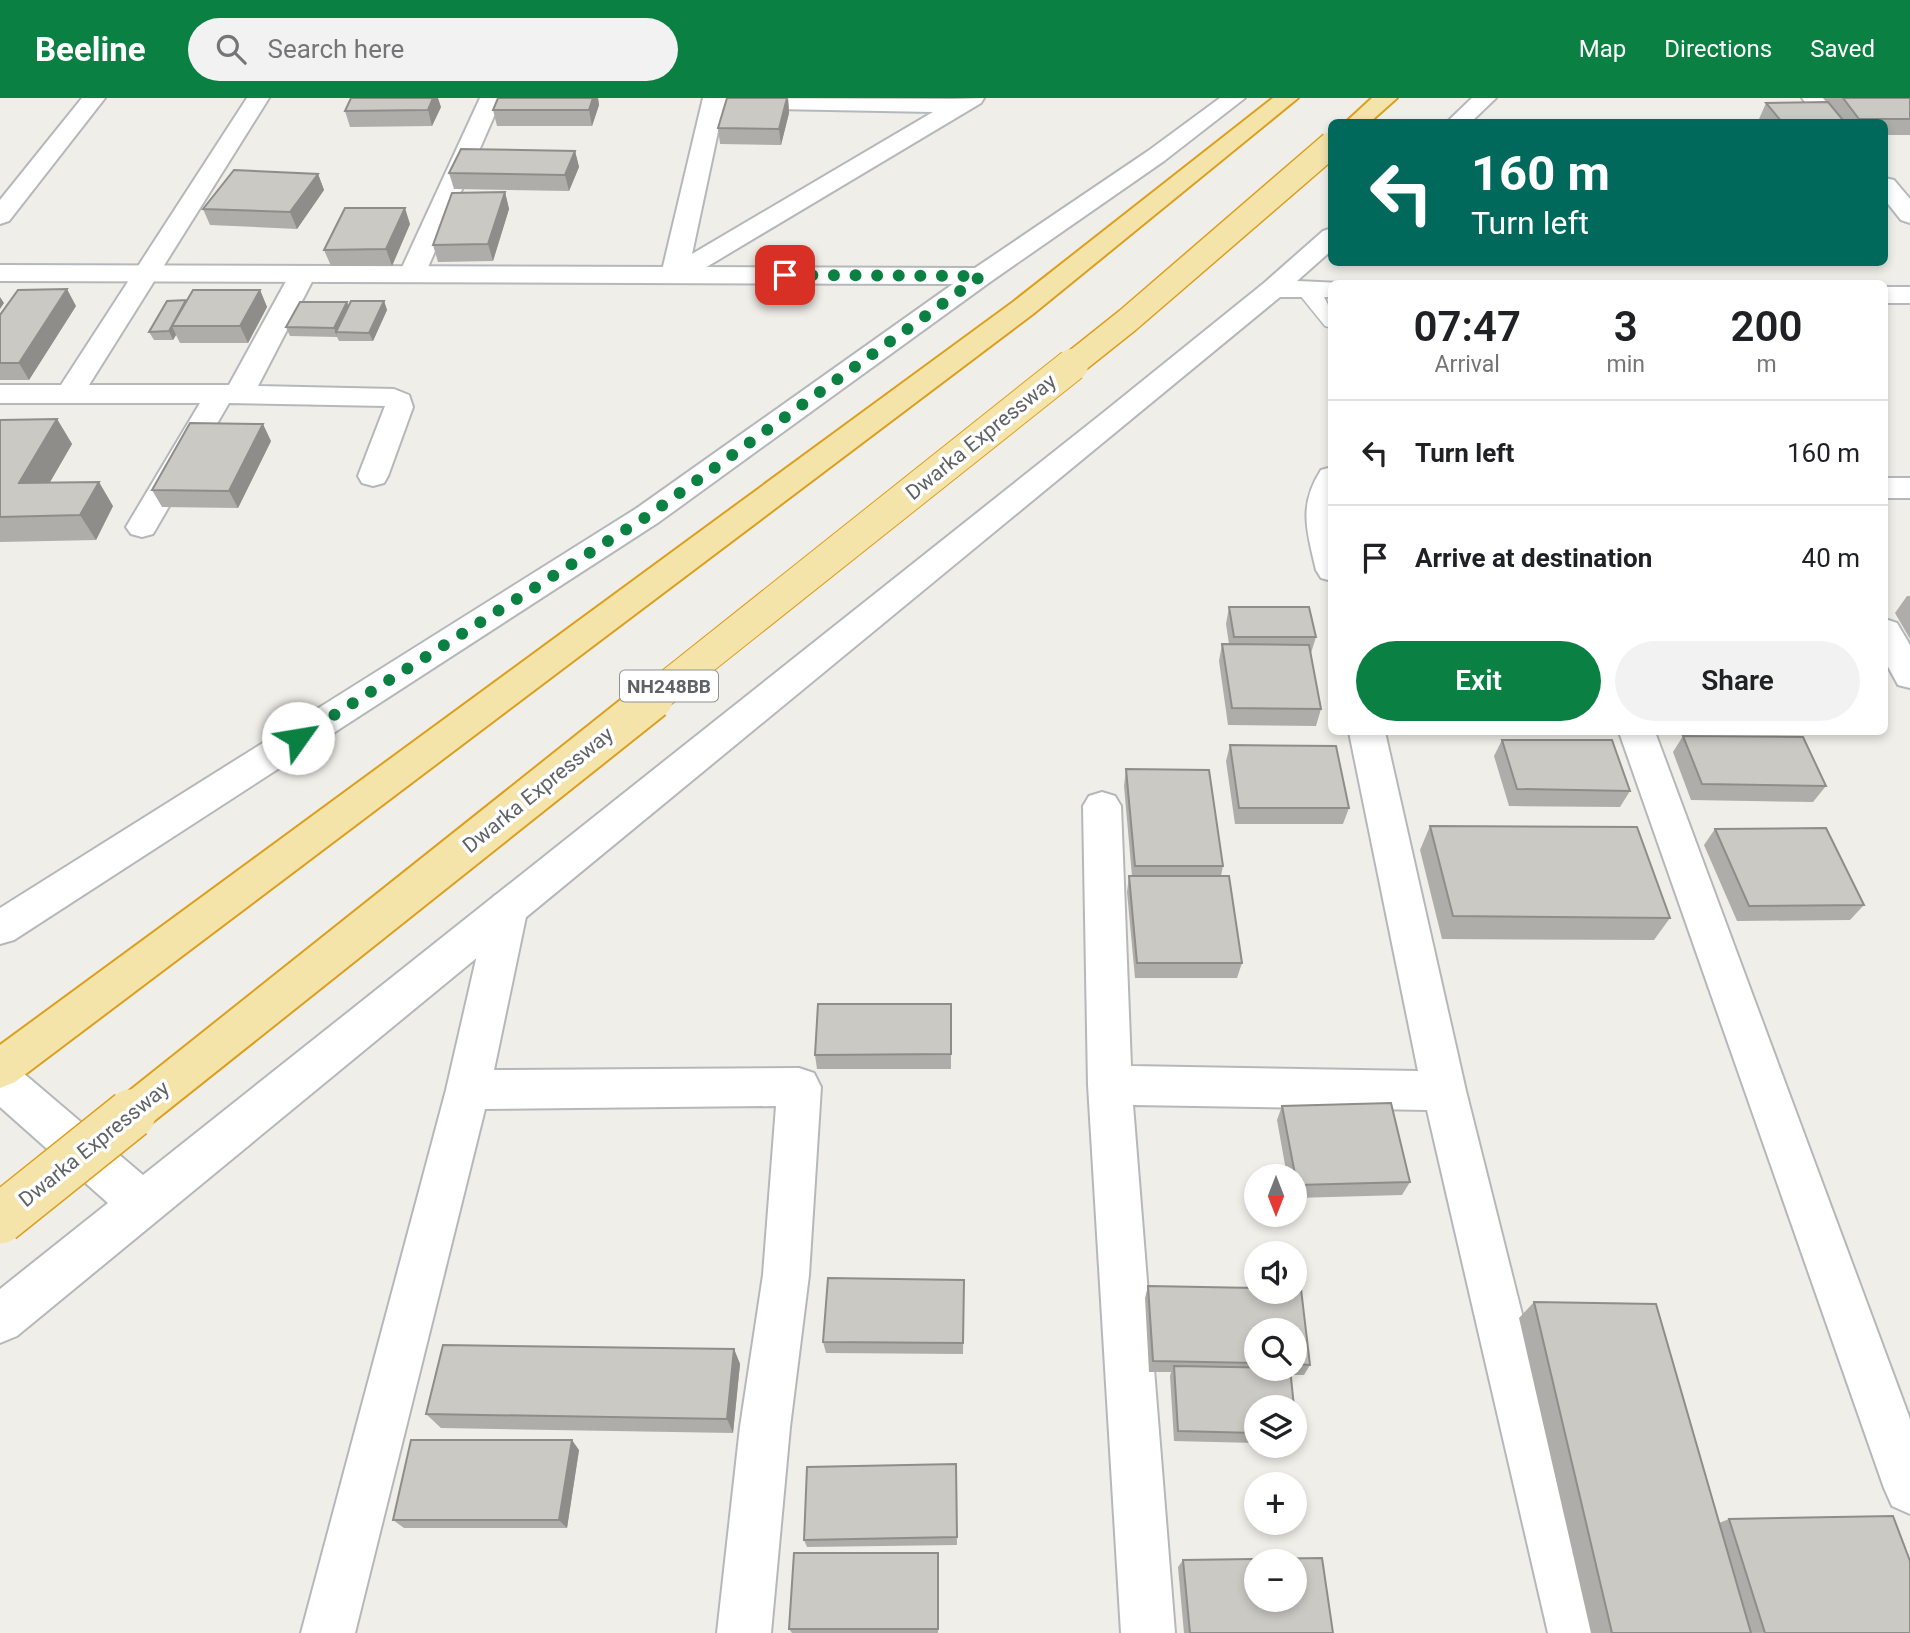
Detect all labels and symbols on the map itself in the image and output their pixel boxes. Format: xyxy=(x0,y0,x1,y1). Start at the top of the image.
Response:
pin xyxy=(755,245,815,305)
street label: Dwarka Expressway xyxy=(901,369,1061,505)
road number: NH248BB xyxy=(620,670,718,702)
position arrow xyxy=(261,701,335,775)
street label: Dwarka Expressway xyxy=(458,722,618,858)
street label: Dwarka Expressway xyxy=(14,1076,174,1212)
north arrow xyxy=(1244,1164,1307,1227)

